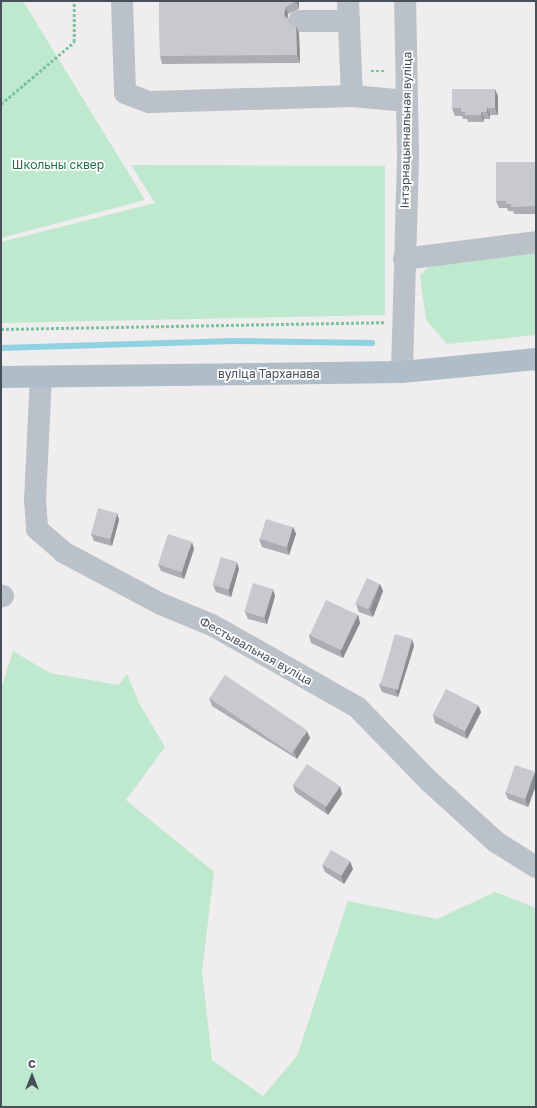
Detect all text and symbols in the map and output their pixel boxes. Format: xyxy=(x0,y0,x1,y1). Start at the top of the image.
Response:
street label: Інтэрнацыянальная вуліца xyxy=(397,51,415,209)
park label: Школьны сквер xyxy=(12,158,104,172)
street label: вуліца Тарханава xyxy=(218,367,320,381)
street label: Фестывальная вуліца xyxy=(197,614,315,688)
north arrow xyxy=(12,1056,52,1096)
text: С xyxy=(28,1057,36,1070)

